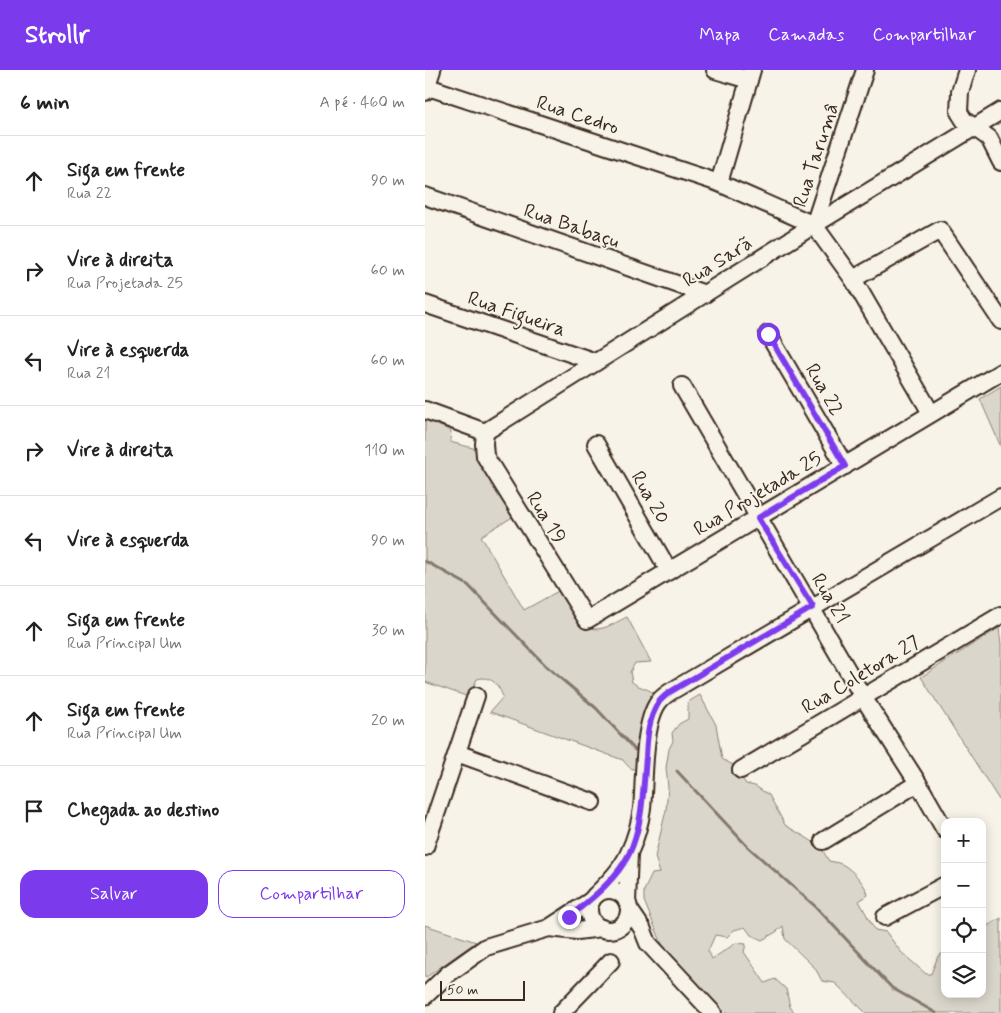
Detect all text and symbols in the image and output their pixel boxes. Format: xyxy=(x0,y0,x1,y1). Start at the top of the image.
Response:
text: Strollr xyxy=(25,20,89,51)
text: Mapa xyxy=(699,23,740,47)
text: Camadas xyxy=(768,23,844,47)
text: Compartilhar xyxy=(872,23,976,47)
text: 6 min xyxy=(20,89,70,117)
street label: Rua Cedro xyxy=(533,89,622,141)
text: A pé · 460 m xyxy=(320,92,405,113)
street label: Rua Tarumâ xyxy=(787,100,846,211)
text: Siga em frente xyxy=(67,158,185,183)
icon: ahead xyxy=(20,167,48,195)
text: 90 m xyxy=(371,170,405,191)
text: Rua 22 xyxy=(67,183,112,204)
street label: Rua Babaçu xyxy=(520,197,623,255)
street label: Rua Sarã xyxy=(678,230,758,294)
text: Vire à direita xyxy=(67,248,173,273)
icon: right xyxy=(20,257,48,285)
text: 60 m xyxy=(371,260,405,281)
text: Rua Projetada 25 xyxy=(67,273,183,294)
street label: Rua Figueira xyxy=(463,285,569,346)
route start xyxy=(757,323,780,346)
text: Vire à esquerda xyxy=(67,338,189,363)
icon: left xyxy=(20,347,48,375)
text: 60 m xyxy=(371,350,405,371)
street label: Rua 22 xyxy=(798,359,849,421)
text: Rua 21 xyxy=(67,363,110,384)
icon: right xyxy=(20,437,48,465)
text: Vire à direita xyxy=(67,438,173,463)
text: 110 m xyxy=(364,440,405,461)
street label: Rua Projetada 25 xyxy=(689,445,827,543)
street label: Rua 20 xyxy=(624,466,676,529)
street label: Rua 19 xyxy=(519,487,572,549)
icon: left xyxy=(20,527,48,555)
text: Vire à esquerda xyxy=(67,528,189,553)
text: 90 m xyxy=(371,530,405,551)
street label: Rua 21 xyxy=(804,569,855,629)
text: Siga em frente xyxy=(67,608,185,633)
icon: ahead xyxy=(20,617,48,645)
text: 30 m xyxy=(372,620,405,641)
street label: Rua Coletora 27 xyxy=(797,629,925,721)
text: Rua Principal Um xyxy=(67,633,182,654)
text: Siga em frente xyxy=(67,698,185,723)
icon: ahead xyxy=(20,707,48,735)
text: 20 m xyxy=(371,710,405,731)
text: Rua Principal Um xyxy=(67,723,182,744)
icon: arrive xyxy=(20,797,48,825)
text: Chegada ao destino xyxy=(67,798,219,823)
map controls xyxy=(941,818,986,998)
button: + xyxy=(941,818,986,863)
button: − xyxy=(941,863,986,908)
button: Salvar xyxy=(20,870,208,918)
button: Compartilhar xyxy=(218,870,405,918)
route end xyxy=(558,906,581,929)
button: locate xyxy=(941,908,986,953)
button: layers xyxy=(941,953,986,998)
scale bar xyxy=(440,978,525,1001)
text: 50 m xyxy=(447,981,478,999)

